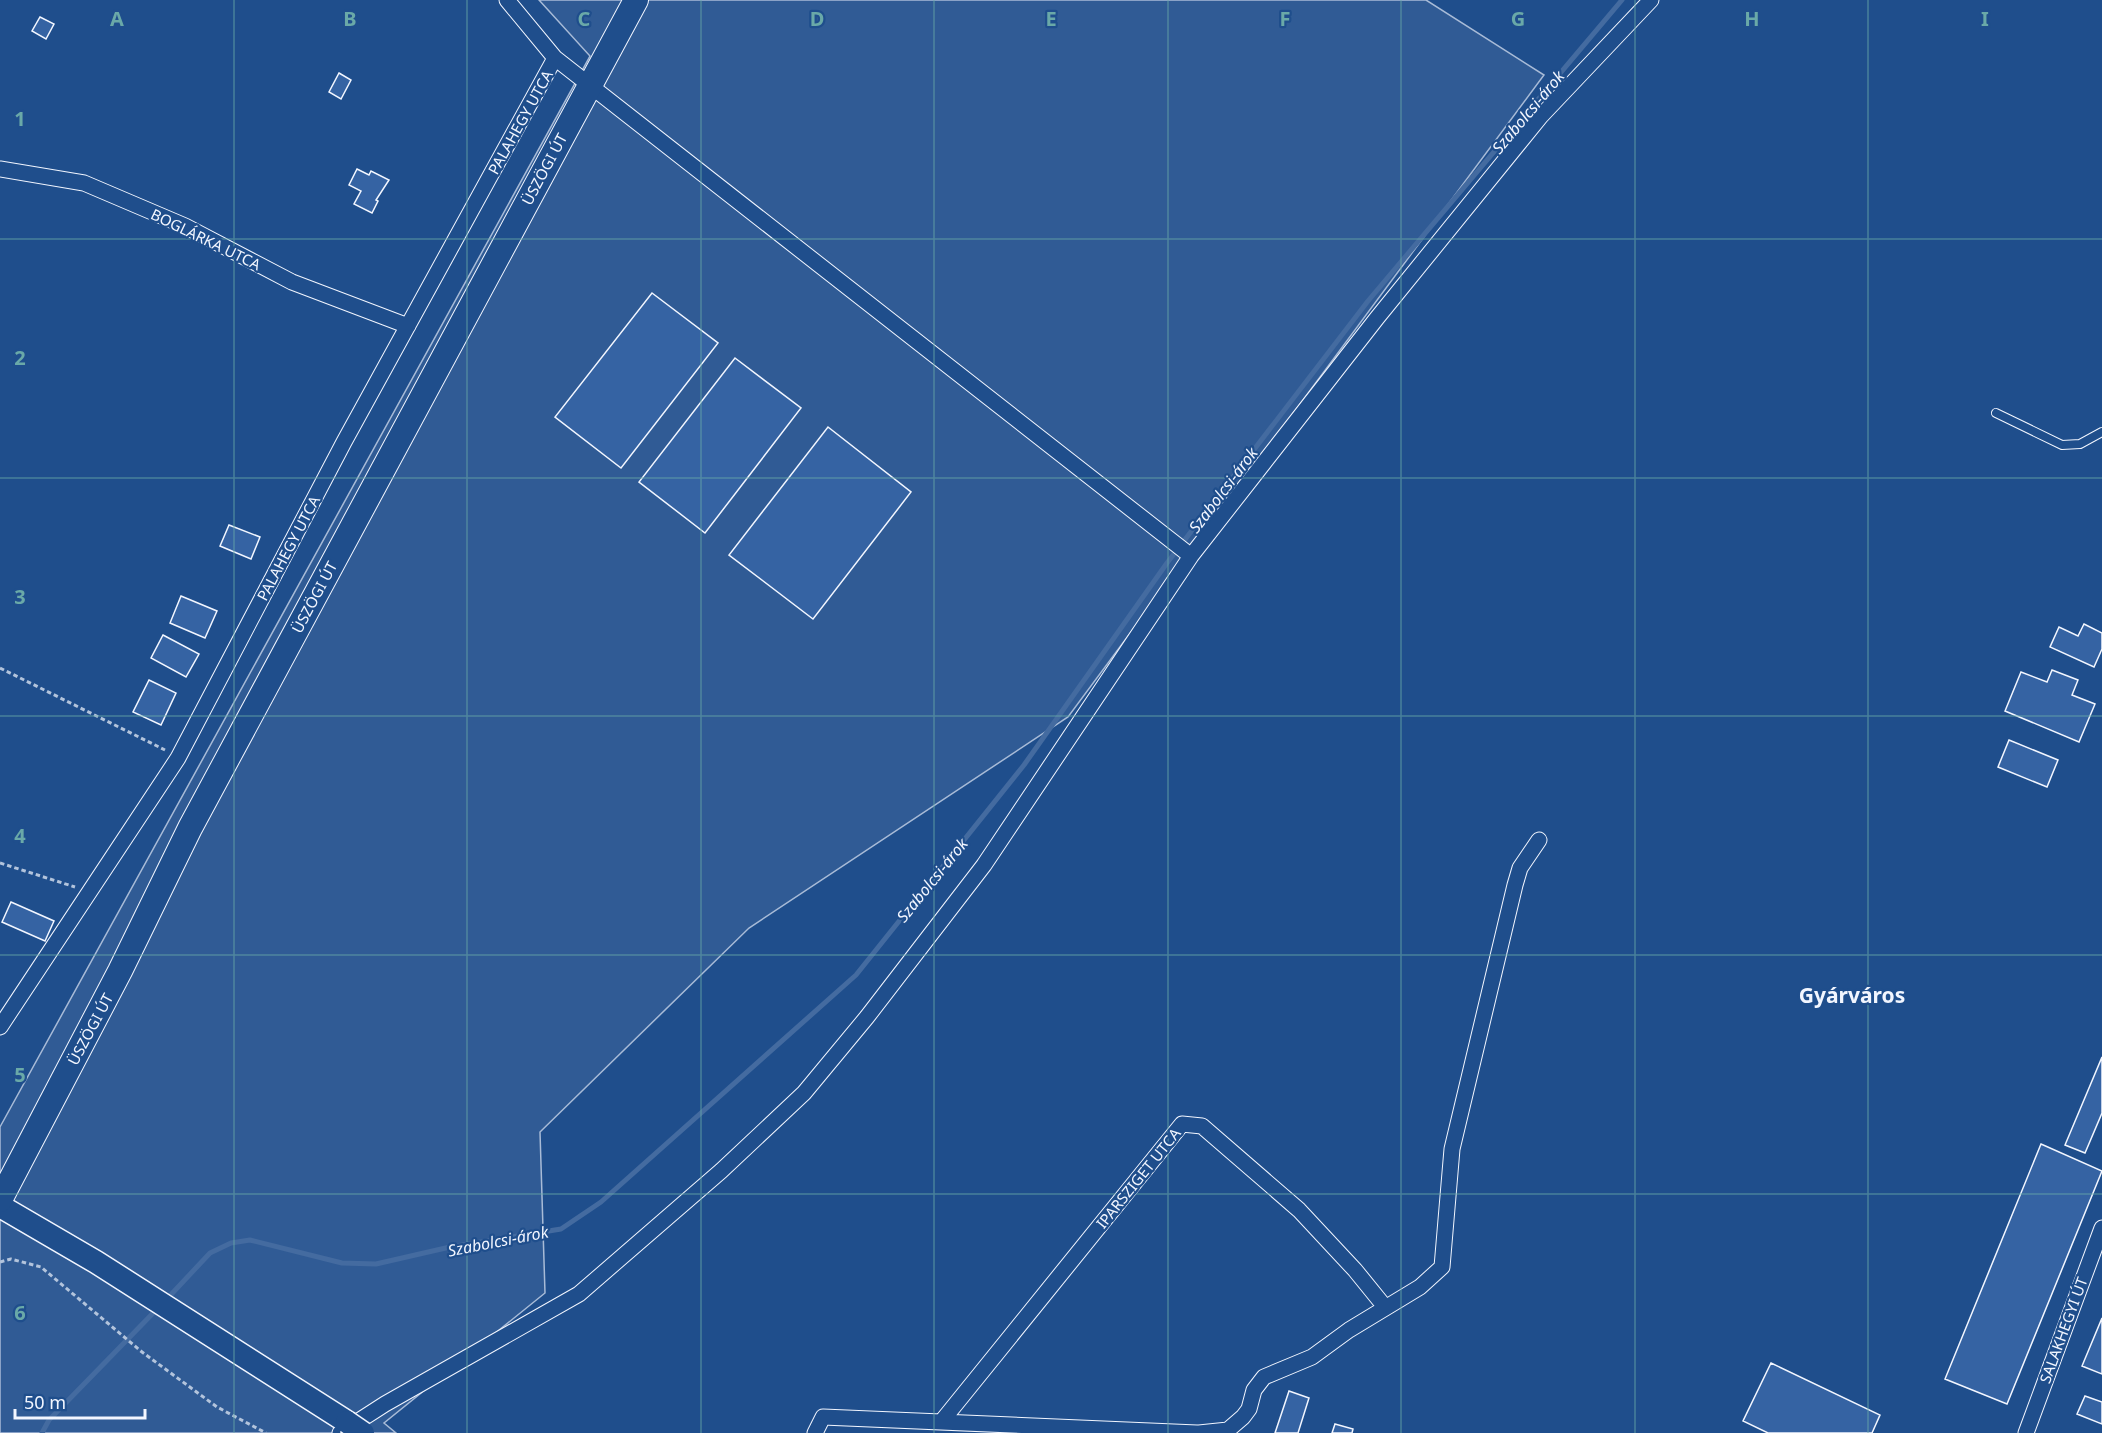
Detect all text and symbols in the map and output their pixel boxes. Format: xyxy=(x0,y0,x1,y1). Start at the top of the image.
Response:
text: A xyxy=(110,5,124,32)
text: B xyxy=(343,5,357,32)
text: C xyxy=(578,5,591,32)
text: D xyxy=(810,5,824,32)
text: E xyxy=(1045,5,1057,32)
text: F xyxy=(1280,5,1290,32)
text: G xyxy=(1511,5,1525,32)
text: H xyxy=(1744,5,1760,32)
text: I xyxy=(1981,5,1989,32)
water label: Szabolcsi-árok xyxy=(1487,65,1570,158)
street label: PALAHEGY UTCA xyxy=(483,66,557,178)
text: 1 xyxy=(14,105,26,132)
street label: ÜSZÖGI ÚT xyxy=(517,129,572,208)
street label: BOGLÁRKA UTCA xyxy=(148,204,265,274)
text: 2 xyxy=(14,344,26,371)
water label: Szabolcsi-árok xyxy=(1184,442,1263,537)
street label: PALAHEGY UTCA xyxy=(252,492,324,604)
street label: ÜSZÖGI ÚT xyxy=(287,557,342,636)
text: 3 xyxy=(14,583,26,610)
text: 4 xyxy=(14,822,26,849)
water label: Szabolcsi-árok xyxy=(891,833,973,927)
district label: Gyárváros xyxy=(1799,981,1905,1009)
street label: ÜSZÖGI ÚT xyxy=(63,989,118,1068)
text: 5 xyxy=(14,1061,26,1088)
street label: IPARSZIGET UTCA xyxy=(1091,1123,1185,1232)
water label: Szabolcsi-árok xyxy=(446,1220,551,1262)
street label: SALAKHEGYI ÚT xyxy=(2034,1273,2092,1386)
text: 6 xyxy=(14,1299,26,1326)
scale bar xyxy=(15,1382,146,1420)
text: 50 m xyxy=(24,1390,66,1414)

